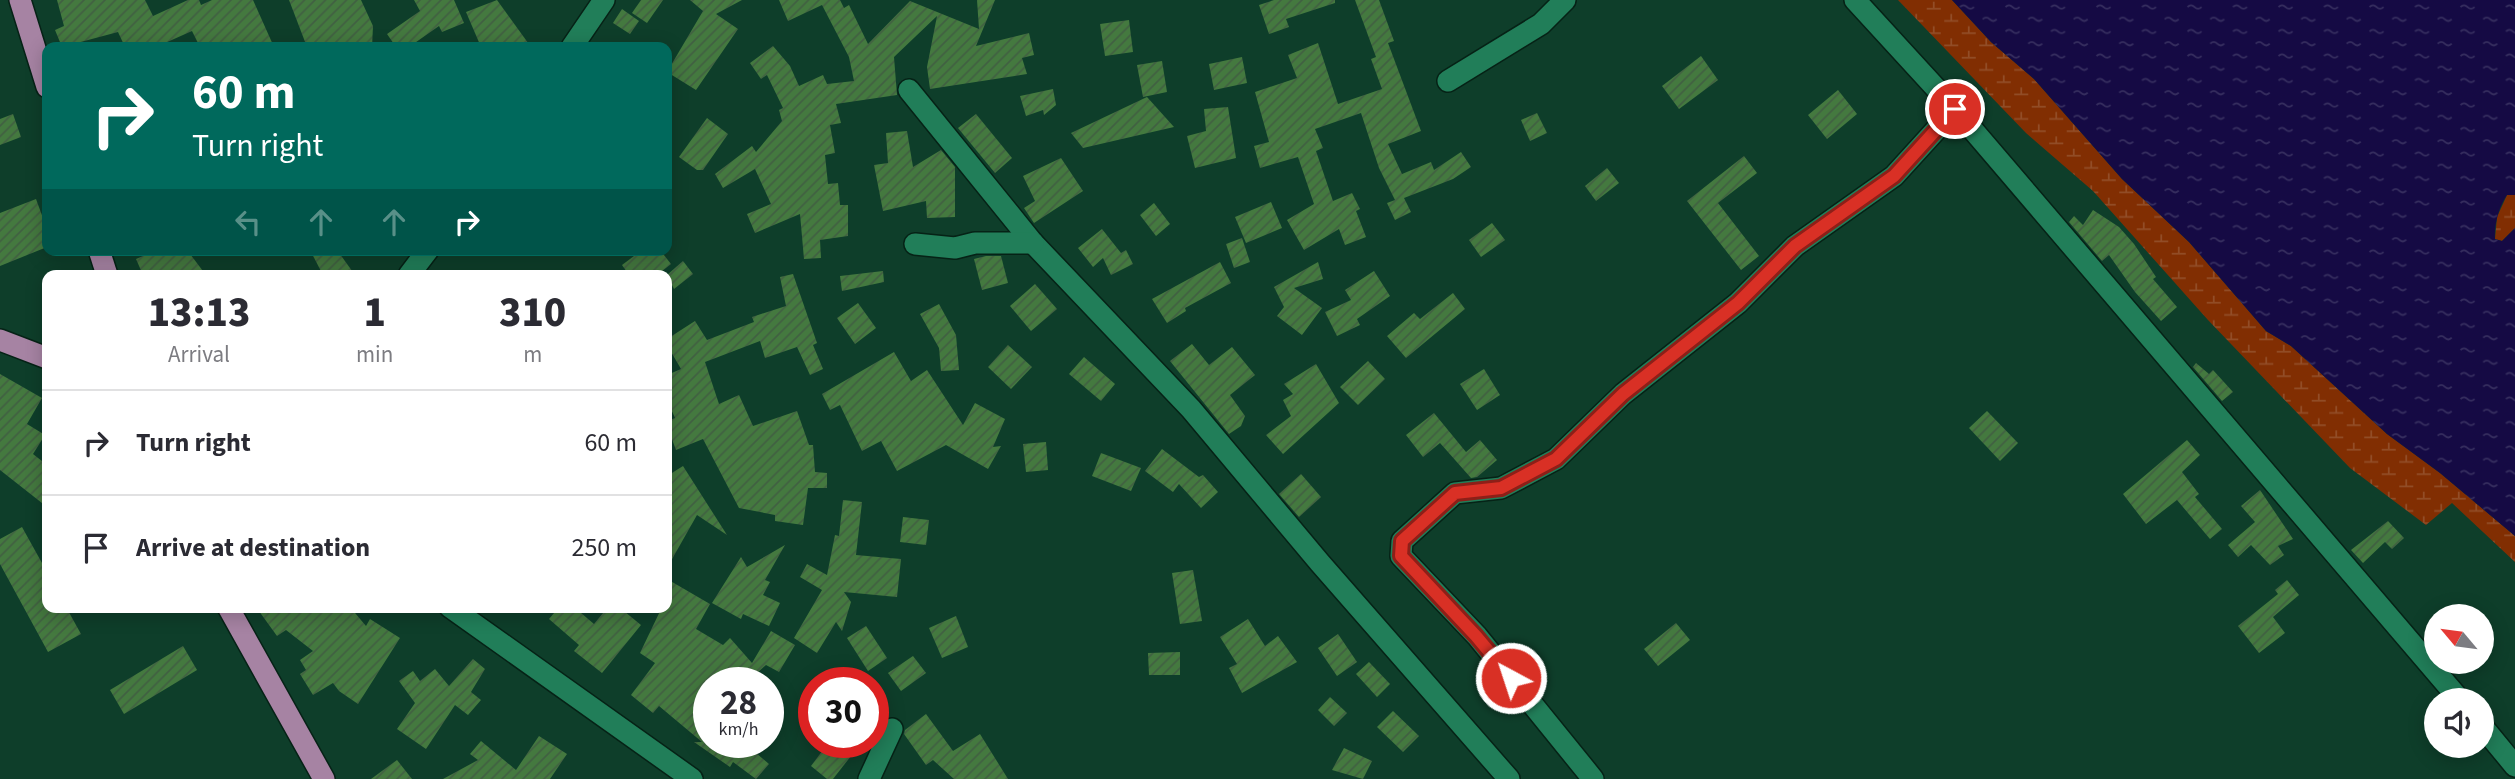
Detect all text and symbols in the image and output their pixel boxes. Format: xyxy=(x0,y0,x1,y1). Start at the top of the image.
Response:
text: 60 m xyxy=(192,58,296,128)
icon: right xyxy=(77,70,168,161)
pin xyxy=(1925,79,1985,139)
icon: arrive xyxy=(1936,90,1974,128)
text: Turn right xyxy=(192,123,323,169)
icon: left xyxy=(229,203,267,241)
icon: ahead xyxy=(302,203,340,241)
icon: ahead xyxy=(375,203,413,241)
icon: right xyxy=(448,203,486,241)
text: 13:13 xyxy=(148,283,250,343)
text: 1 xyxy=(363,283,386,343)
text: 310 xyxy=(499,283,566,343)
text: Arrival xyxy=(168,338,230,371)
text: min xyxy=(356,338,393,371)
text: m xyxy=(523,338,542,371)
icon: right xyxy=(77,424,115,462)
text: Turn right xyxy=(136,424,251,461)
text: 60 m xyxy=(584,424,637,461)
icon: arrive xyxy=(77,529,115,567)
text: Arrive at destination xyxy=(136,529,370,566)
text: 250 m xyxy=(571,529,637,566)
north arrow xyxy=(2424,604,2494,674)
map controls xyxy=(2424,604,2494,758)
position arrow xyxy=(1474,641,1548,715)
speed limit sign: 30 xyxy=(798,667,889,758)
text: 28 xyxy=(720,678,757,728)
button: sound xyxy=(2424,688,2494,758)
text: km/h xyxy=(719,717,758,742)

